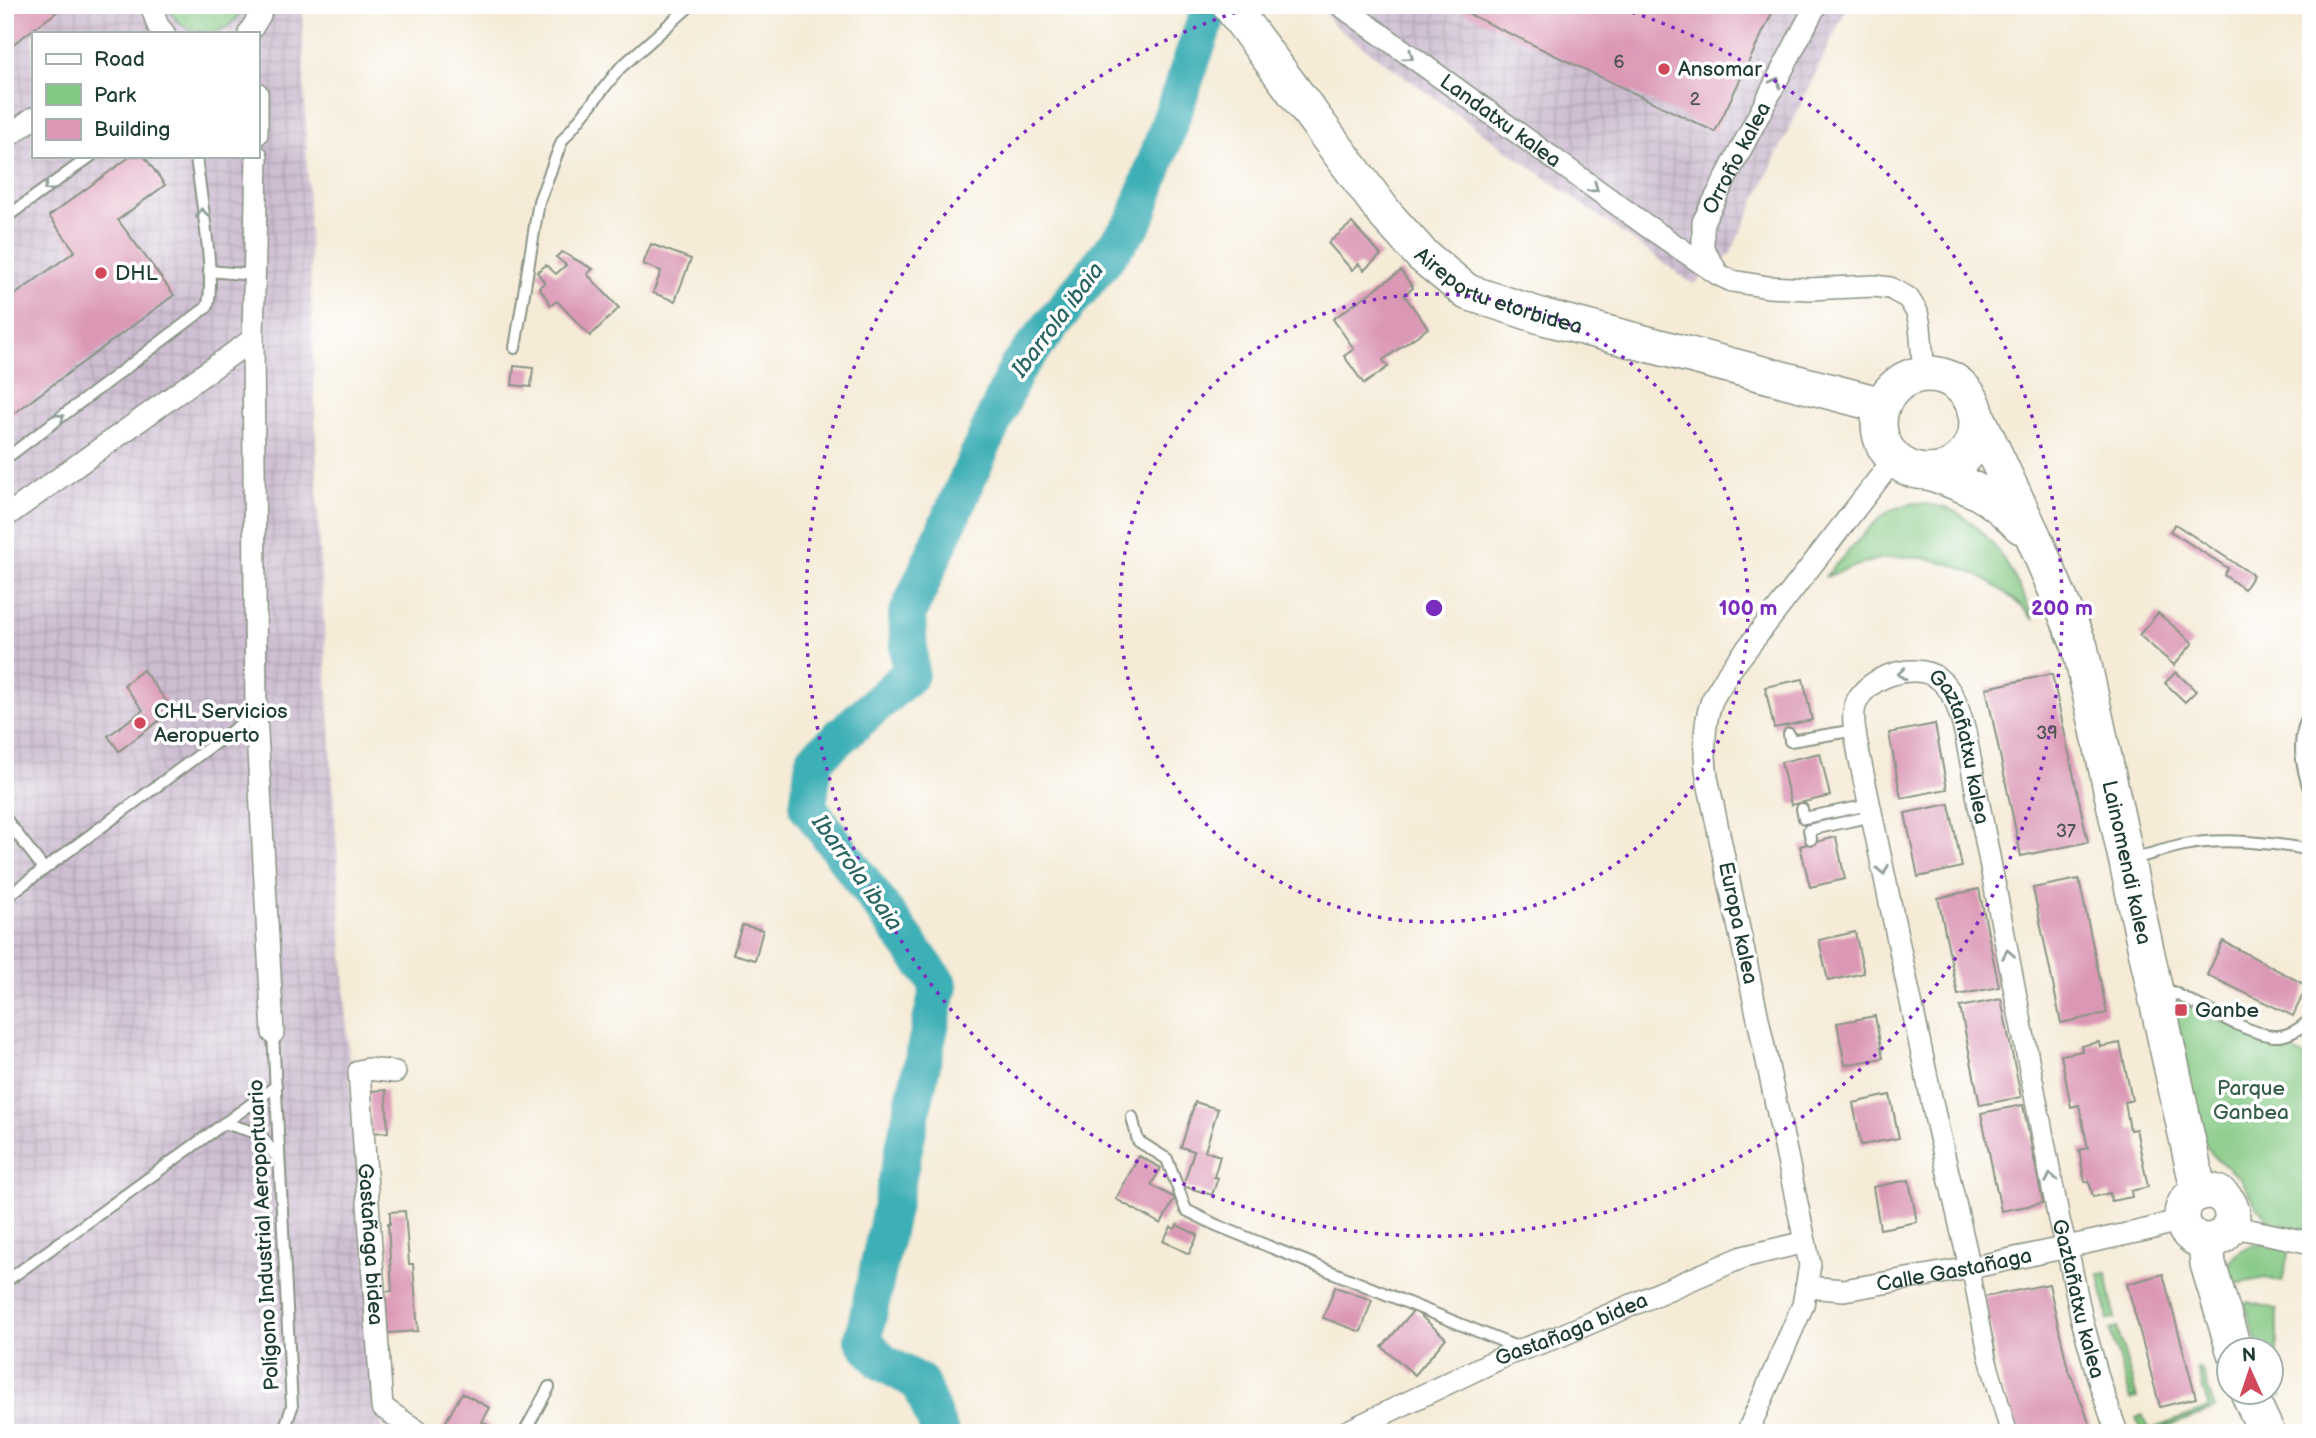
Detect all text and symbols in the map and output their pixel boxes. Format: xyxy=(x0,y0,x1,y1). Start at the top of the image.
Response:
legend xyxy=(32,32,259,158)
text: Road xyxy=(94,47,145,72)
one-way arrow xyxy=(1401,47,1414,60)
house number: 6 xyxy=(1614,52,1625,73)
place label: Ansomar xyxy=(1678,57,1762,82)
marker: Ansomar xyxy=(1656,61,1672,77)
street label: Landatxu kalea xyxy=(1435,69,1566,173)
one-way arrow xyxy=(1768,77,1781,89)
text: Park xyxy=(94,83,137,108)
house number: 2 xyxy=(1690,89,1701,110)
street label: Orroño kalea xyxy=(1697,98,1776,218)
text: Building xyxy=(94,117,170,142)
one-way arrow xyxy=(43,179,56,191)
one-way arrow xyxy=(1586,180,1599,192)
one-way arrow xyxy=(195,207,210,219)
street label: Aireportu etorbidea xyxy=(1410,242,1585,339)
water label: Ibarrola ibaia xyxy=(1005,257,1110,384)
place label: DHL xyxy=(115,261,158,286)
marker: DHL xyxy=(93,265,109,281)
one-way arrow xyxy=(52,414,65,426)
centre of rings xyxy=(1422,596,1446,620)
text: 100 m xyxy=(1719,596,1777,621)
text: 200 m xyxy=(2031,596,2093,621)
street label: Gaztañatxu kalea xyxy=(1924,663,1995,826)
one-way arrow xyxy=(1896,666,1908,681)
place label: CHL Servicios Aeropuerto xyxy=(154,699,288,748)
marker: CHL Servicios Aeropuerto xyxy=(132,715,148,731)
house number: 39 xyxy=(2036,723,2058,744)
street label: Lainomendi kalea xyxy=(2097,778,2157,947)
water label: Ibarrola ibaia xyxy=(805,809,908,936)
house number: 37 xyxy=(2056,821,2076,842)
street label: Europa kalea xyxy=(1713,860,1763,986)
one-way arrow xyxy=(1874,864,1889,876)
one-way arrow xyxy=(2001,948,2016,960)
place label: Ganbe xyxy=(2195,998,2259,1023)
marker: Ganbe xyxy=(2173,1002,2189,1018)
park label: Parque Ganbea xyxy=(2213,1076,2289,1125)
street label: Polígono Industrial Aeroportuario xyxy=(243,1079,285,1391)
street label: Gastañaga bidea xyxy=(353,1162,389,1326)
one-way arrow xyxy=(2044,1172,2059,1184)
street label: Gaztañatxu kalea xyxy=(2047,1216,2110,1381)
street label: Calle Gastañaga xyxy=(1874,1242,2034,1297)
street label: Gastañaga bidea xyxy=(1491,1287,1651,1371)
north arrow xyxy=(2214,1336,2284,1406)
text: N xyxy=(2241,1344,2257,1367)

